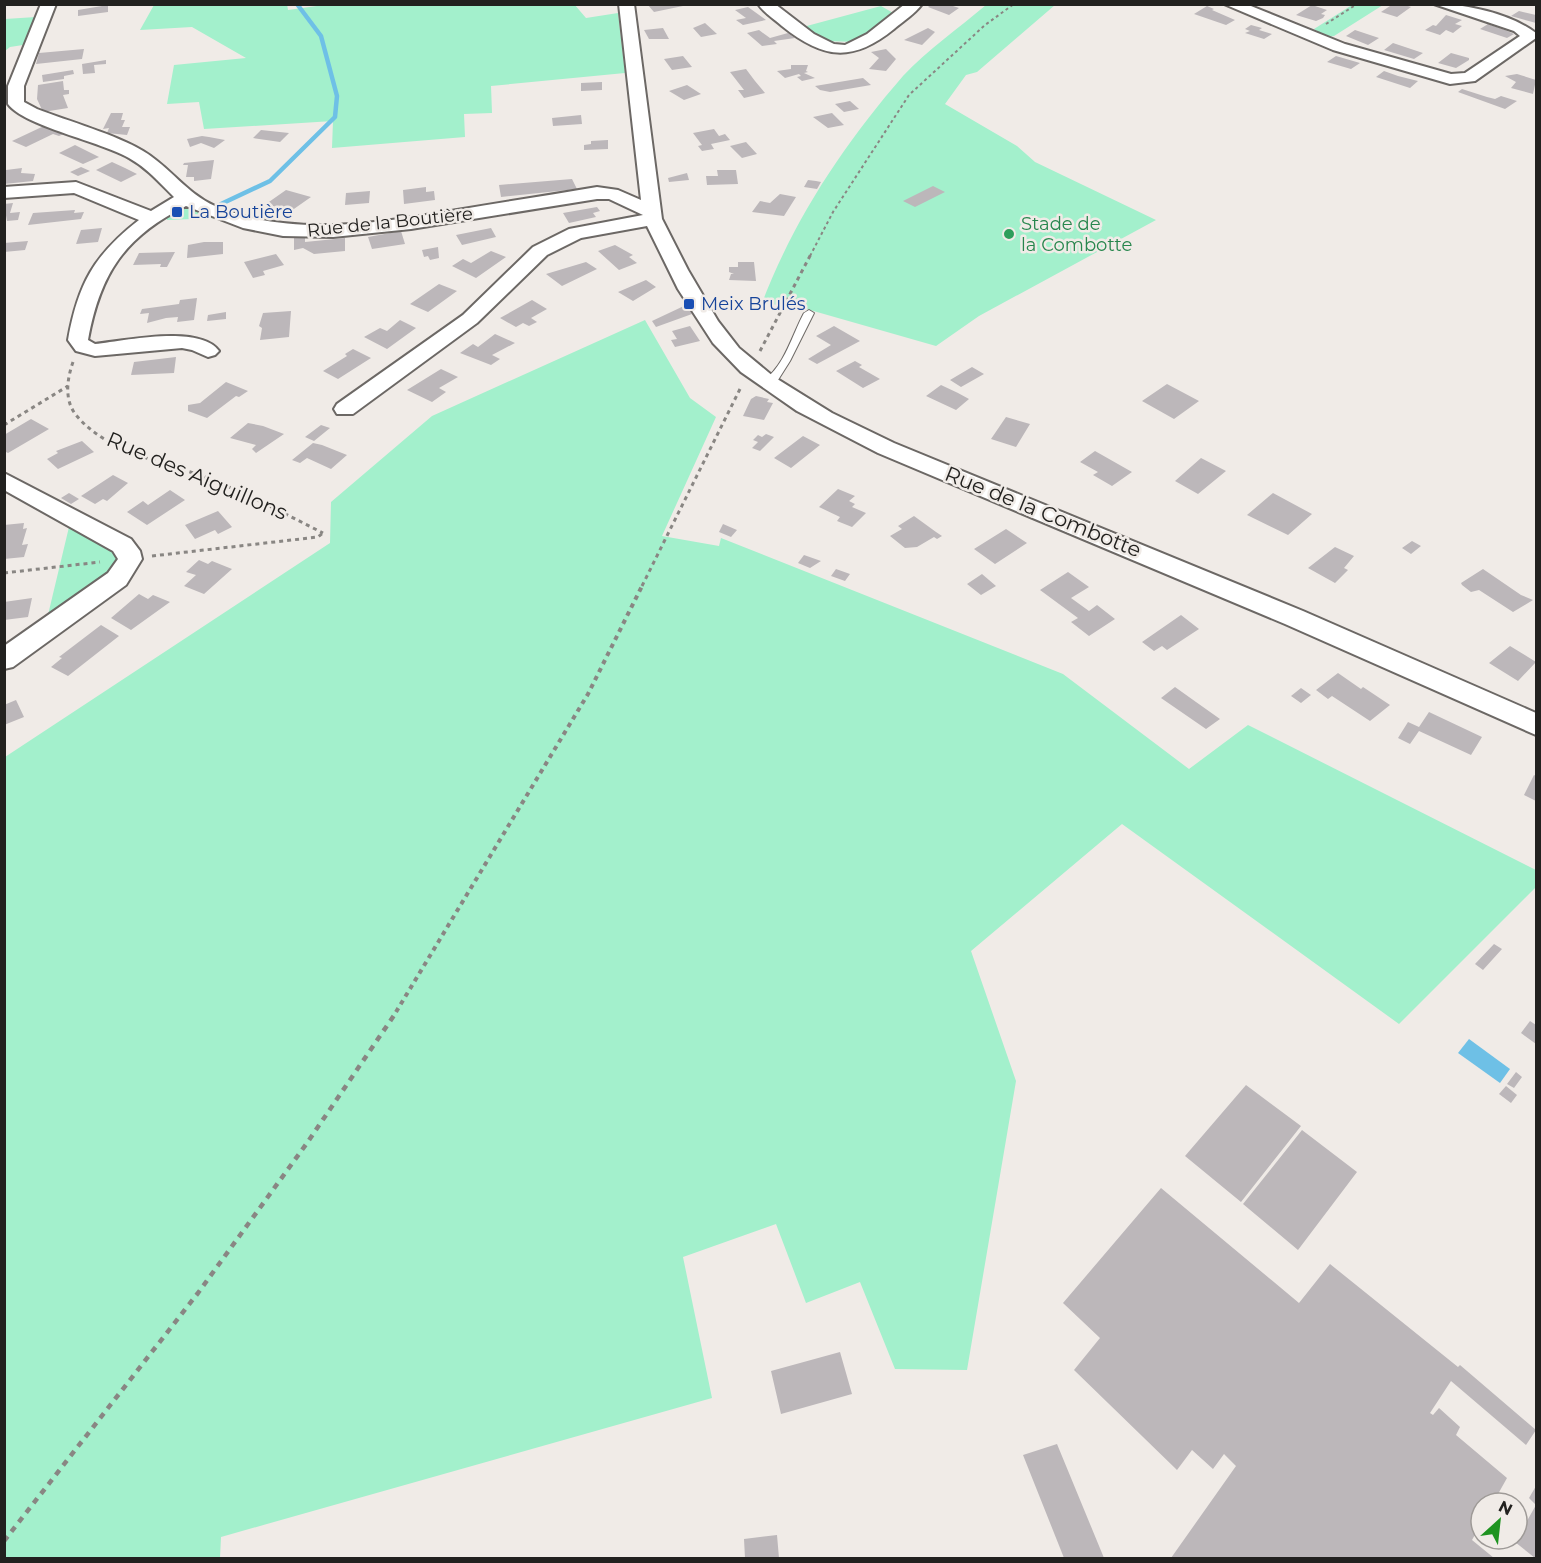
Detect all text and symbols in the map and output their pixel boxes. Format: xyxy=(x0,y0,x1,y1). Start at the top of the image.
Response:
place label: La Boutière xyxy=(189,201,293,223)
street label: Rue de la Boutière xyxy=(306,202,474,242)
marker: La Boutière xyxy=(170,205,184,219)
place label: Stade de la Combotte xyxy=(1021,213,1132,256)
marker: Stade de la Combotte xyxy=(1002,227,1016,241)
place label: Meix Brulés xyxy=(701,293,806,315)
marker: Meix Brulés xyxy=(682,297,696,311)
street label: Rue des Aiguillons xyxy=(103,426,291,525)
street label: Rue de la Combotte xyxy=(941,461,1145,562)
north arrow xyxy=(1469,1491,1529,1551)
text: N xyxy=(1496,1497,1516,1519)

